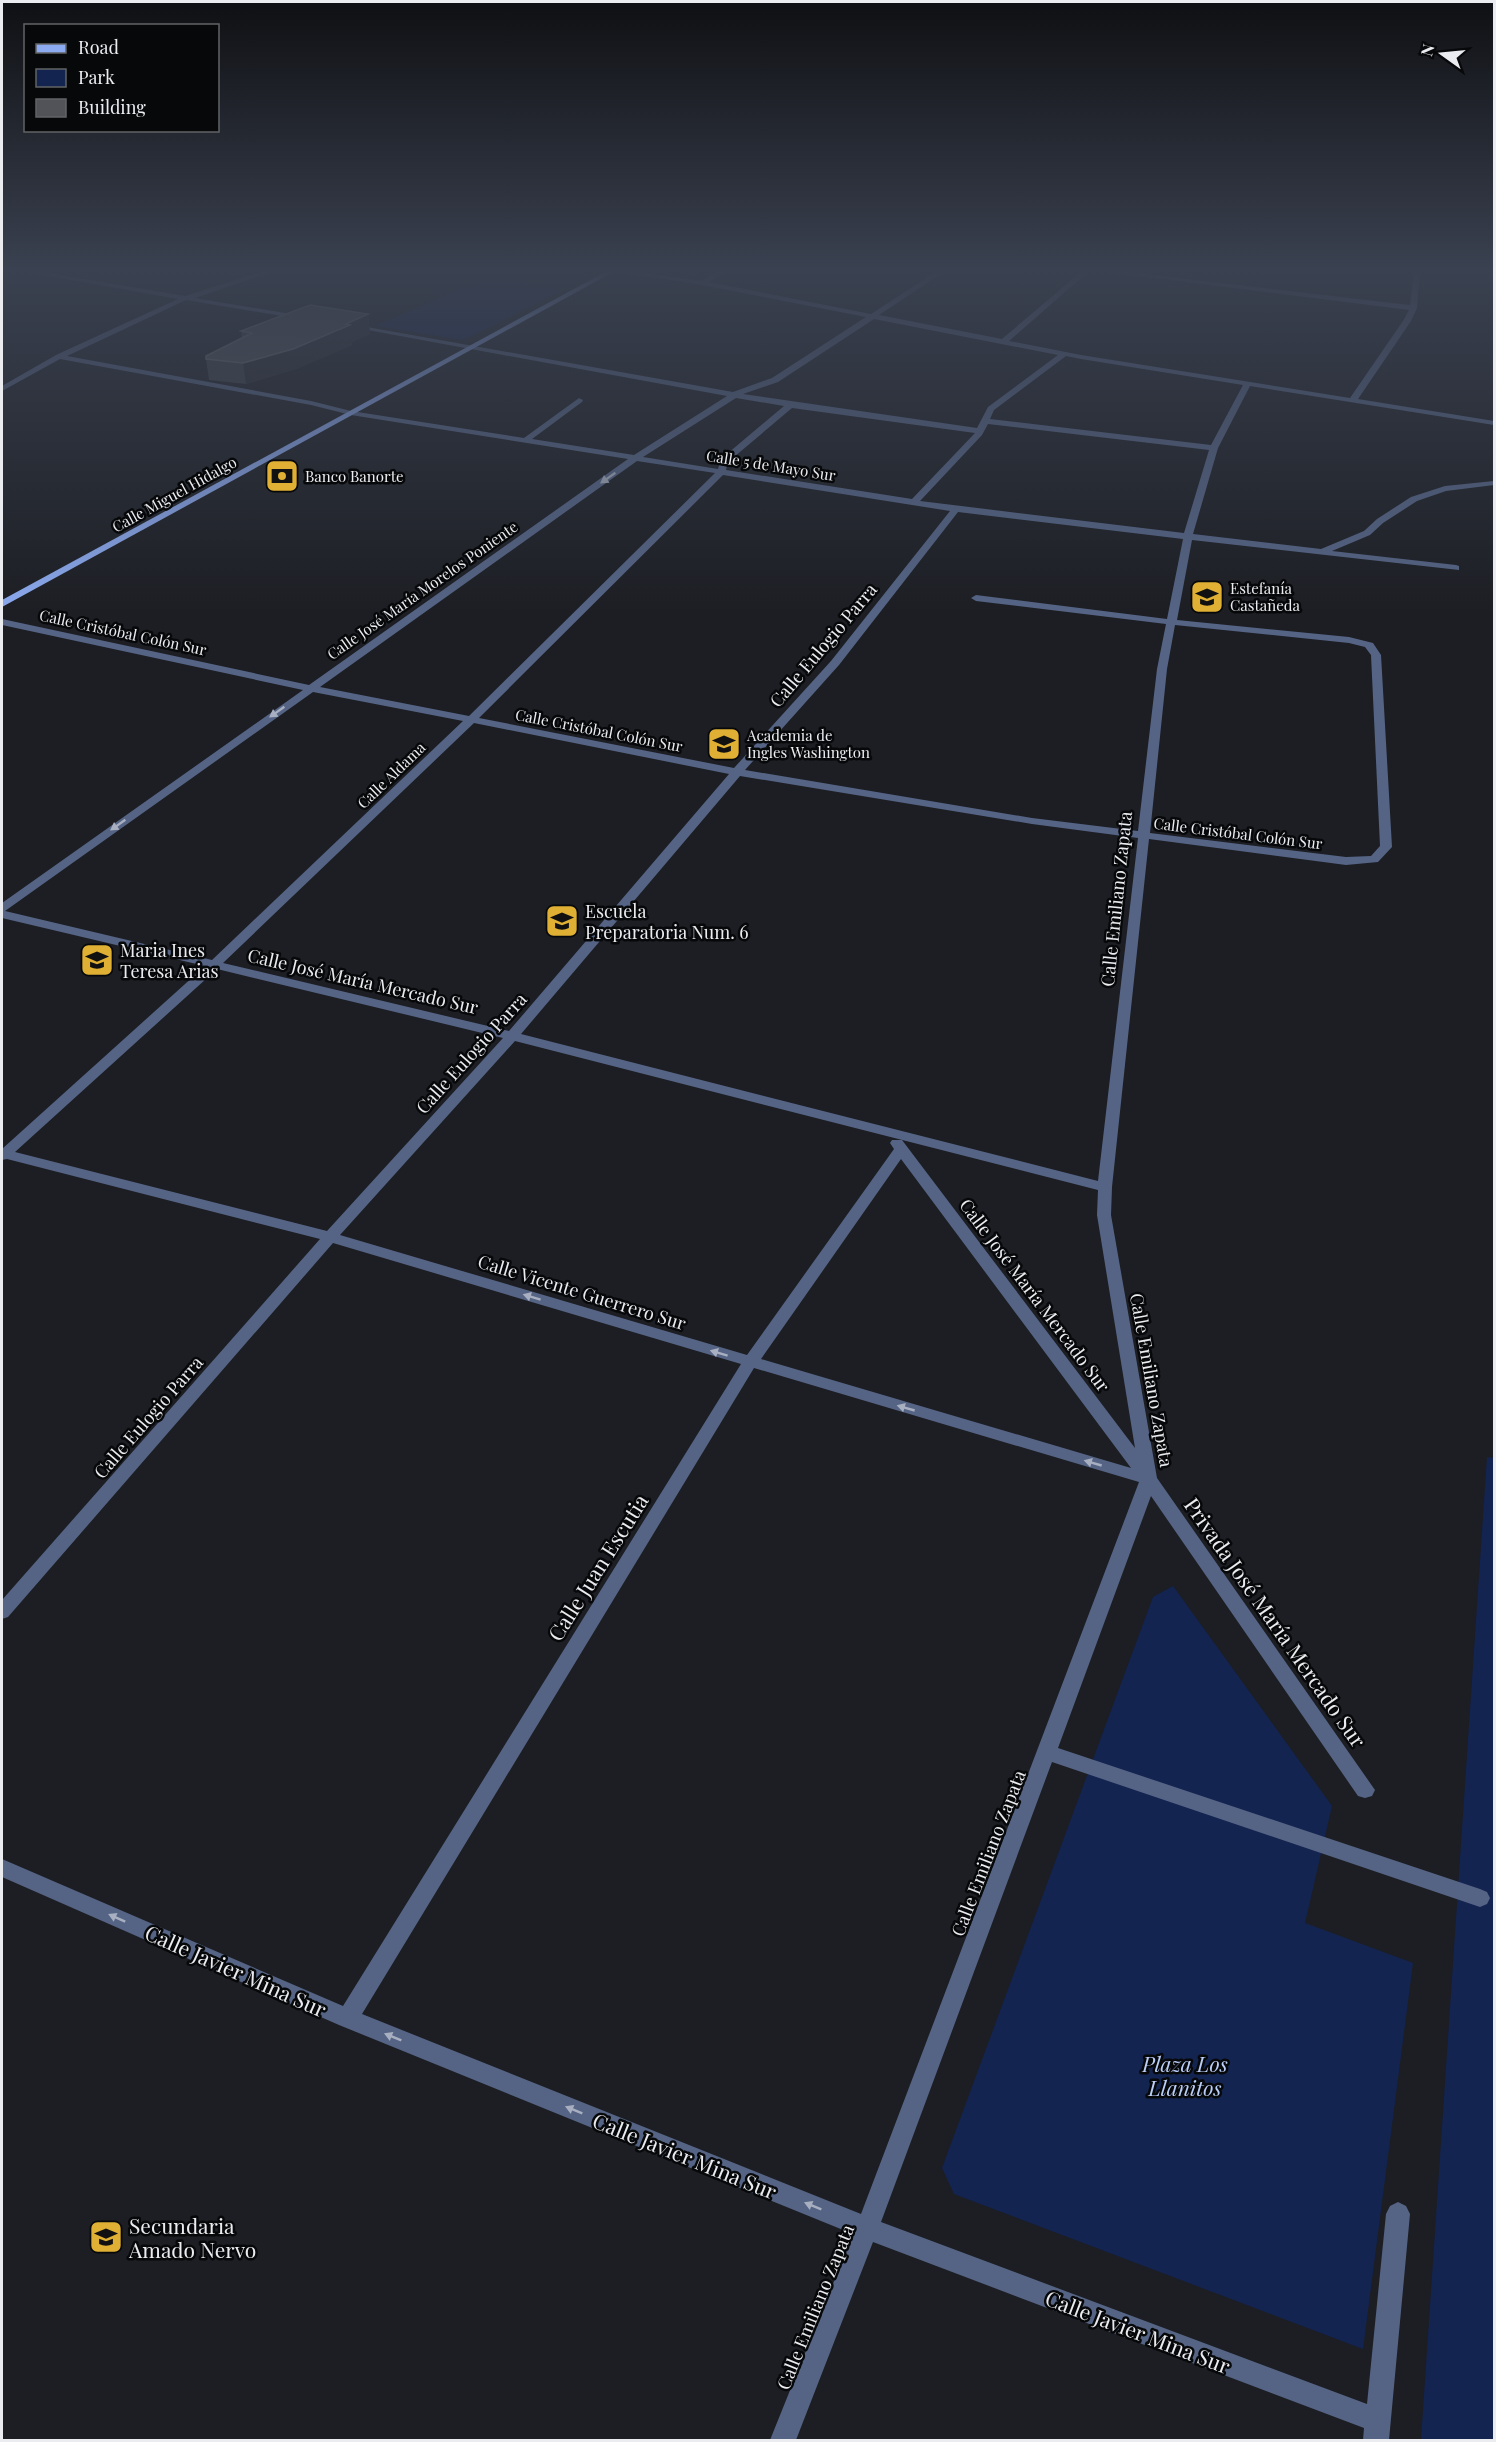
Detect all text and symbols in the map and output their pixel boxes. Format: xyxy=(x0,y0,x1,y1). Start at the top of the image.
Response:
legend xyxy=(24,24,219,132)
north arrow xyxy=(1412,24,1472,84)
text: Road xyxy=(78,35,119,59)
text: N xyxy=(1415,41,1439,58)
text: Park xyxy=(78,65,115,89)
text: Building xyxy=(78,95,146,119)
street label: Calle 5 de Mayo Sur xyxy=(705,445,837,485)
street label: Calle Miguel Hidalgo xyxy=(108,451,240,537)
bank icon: Banco Banorte xyxy=(264,458,300,494)
place label: Banco Banorte xyxy=(305,466,404,486)
one-way arrow xyxy=(600,472,616,484)
street label: Calle José María Morelos Poniente xyxy=(323,516,521,664)
street label: Calle Eulogio Parra xyxy=(764,578,882,712)
place label: Estefanía Castañeda xyxy=(1230,578,1301,615)
school or university icon: Estefanía Castañeda xyxy=(1189,579,1225,615)
street label: Calle Cristóbal Colón Sur xyxy=(38,605,209,660)
street label: Calle Cristóbal Colón Sur xyxy=(514,704,685,756)
one-way arrow xyxy=(269,705,285,717)
place label: Academia de Ingles Washington xyxy=(746,725,870,762)
school or university icon: Academia de Ingles Washington xyxy=(706,726,742,762)
street label: Calle Aldama xyxy=(353,737,430,813)
street label: Calle Emiliano Zapata xyxy=(1095,810,1137,988)
street label: Calle Cristóbal Colón Sur xyxy=(1152,813,1324,853)
one-way arrow xyxy=(111,819,127,831)
place label: Escuela Preparatoria Num. 6 xyxy=(585,899,749,944)
school or university icon: Escuela Preparatoria Num. 6 xyxy=(544,903,580,939)
place label: Maria Ines Teresa Arias xyxy=(120,938,219,983)
school or university icon: Maria Ines Teresa Arias xyxy=(79,942,115,978)
street label: Calle José María Mercado Sur xyxy=(245,943,481,1019)
street label: Calle Eulogio Parra xyxy=(410,987,532,1119)
street label: Calle José María Mercado Sur xyxy=(954,1194,1116,1396)
street label: Calle Vicente Guerrero Sur xyxy=(475,1249,689,1335)
street label: Calle Emiliano Zapata xyxy=(1125,1291,1179,1469)
one-way arrow xyxy=(523,1292,541,1301)
one-way arrow xyxy=(710,1348,728,1357)
street label: Calle Eulogio Parra xyxy=(88,1351,208,1483)
one-way arrow xyxy=(897,1403,915,1412)
one-way arrow xyxy=(1084,1458,1102,1467)
street label: Calle Juan Escutia xyxy=(541,1488,654,1646)
street label: Privada José María Mercado Sur xyxy=(1179,1492,1374,1753)
street label: Calle Emiliano Zapata xyxy=(945,1766,1031,1940)
one-way arrow xyxy=(108,1913,126,1923)
street label: Calle Javier Mina Sur xyxy=(141,1917,332,2023)
one-way arrow xyxy=(384,2031,402,2041)
park label: Plaza Los Llanitos xyxy=(1141,2049,1228,2101)
one-way arrow xyxy=(565,2105,583,2114)
street label: Calle Javier Mina Sur xyxy=(589,2105,782,2205)
one-way arrow xyxy=(804,2201,822,2210)
place label: Secundaria Amado Nervo xyxy=(128,2211,256,2263)
school or university icon: Secundaria Amado Nervo xyxy=(88,2219,124,2255)
street label: Calle Emiliano Zapata xyxy=(771,2221,859,2393)
street label: Calle Javier Mina Sur xyxy=(1042,2283,1235,2379)

